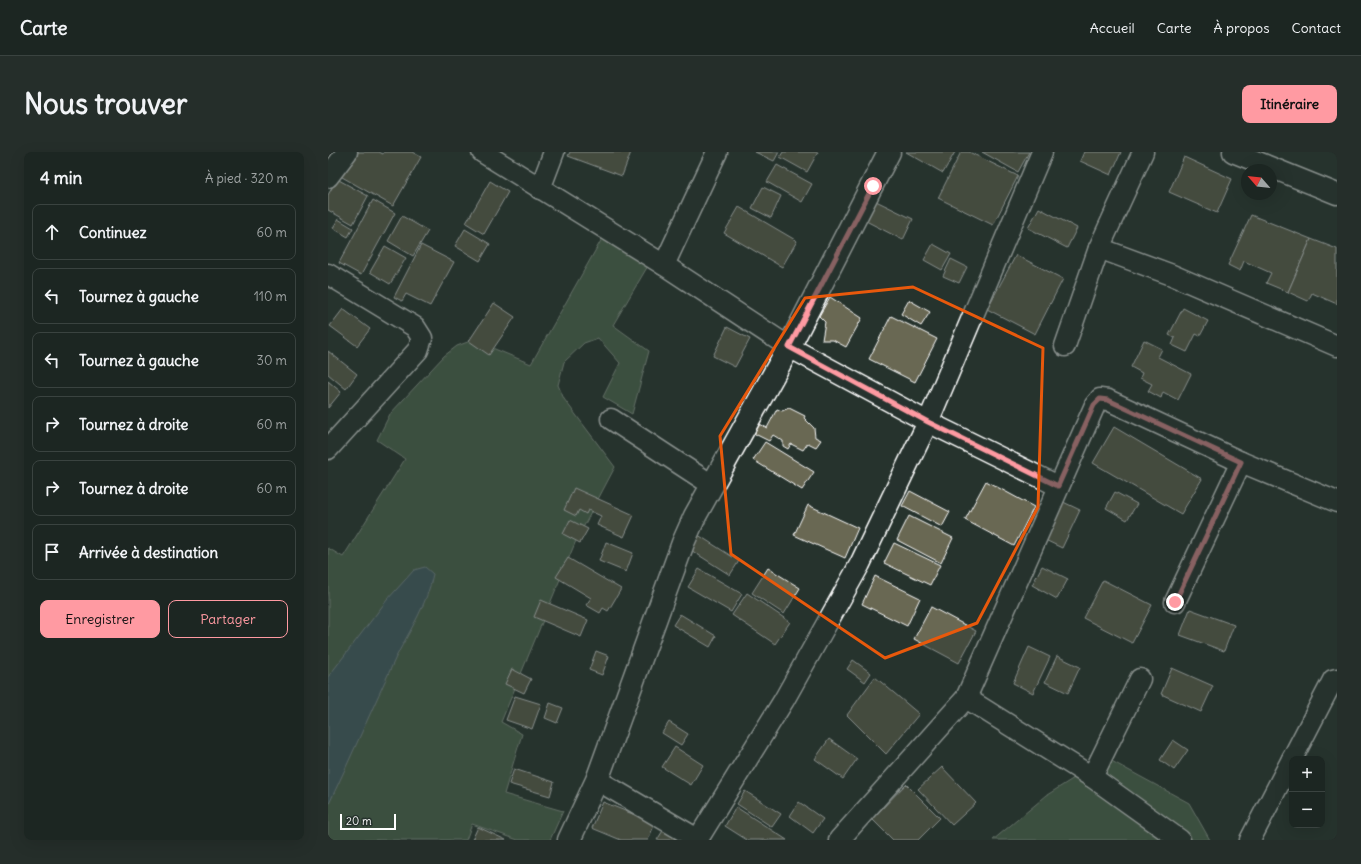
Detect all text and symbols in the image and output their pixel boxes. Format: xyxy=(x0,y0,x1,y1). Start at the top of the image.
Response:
text: Carte xyxy=(20,16,67,40)
text: Accueil xyxy=(1090,19,1135,37)
text: Carte xyxy=(1157,19,1192,37)
text: À propos xyxy=(1214,19,1270,37)
text: Contact xyxy=(1292,19,1341,37)
button: Itinéraire xyxy=(1242,85,1337,123)
text: Nous trouver xyxy=(24,86,187,122)
north arrow xyxy=(1241,164,1277,200)
text: 4 min xyxy=(40,167,82,189)
text: À pied · 320 m xyxy=(205,170,288,187)
route start xyxy=(864,177,882,195)
icon: ahead xyxy=(41,221,63,243)
text: Continuez xyxy=(79,223,147,242)
text: 60 m xyxy=(256,224,287,241)
icon: left xyxy=(41,285,63,307)
text: Tournez à gauche xyxy=(79,287,199,306)
text: 110 m xyxy=(254,288,287,305)
icon: left xyxy=(41,349,63,371)
text: Tournez à gauche xyxy=(79,351,199,370)
text: 30 m xyxy=(257,352,287,369)
icon: right xyxy=(41,413,63,435)
text: Tournez à droite xyxy=(79,415,188,434)
text: 60 m xyxy=(256,416,287,433)
icon: right xyxy=(41,477,63,499)
text: Tournez à droite xyxy=(79,479,188,498)
text: 60 m xyxy=(256,480,287,497)
icon: arrive xyxy=(41,541,63,563)
text: Arrivée à destination xyxy=(79,543,218,562)
route end xyxy=(1166,593,1184,611)
button: Enregistrer xyxy=(40,600,160,638)
button: Partager xyxy=(168,600,288,638)
map controls xyxy=(1289,756,1325,828)
button: + xyxy=(1289,756,1325,792)
button: − xyxy=(1289,792,1325,828)
scale bar xyxy=(340,812,396,831)
text: 20 m xyxy=(346,814,372,828)

